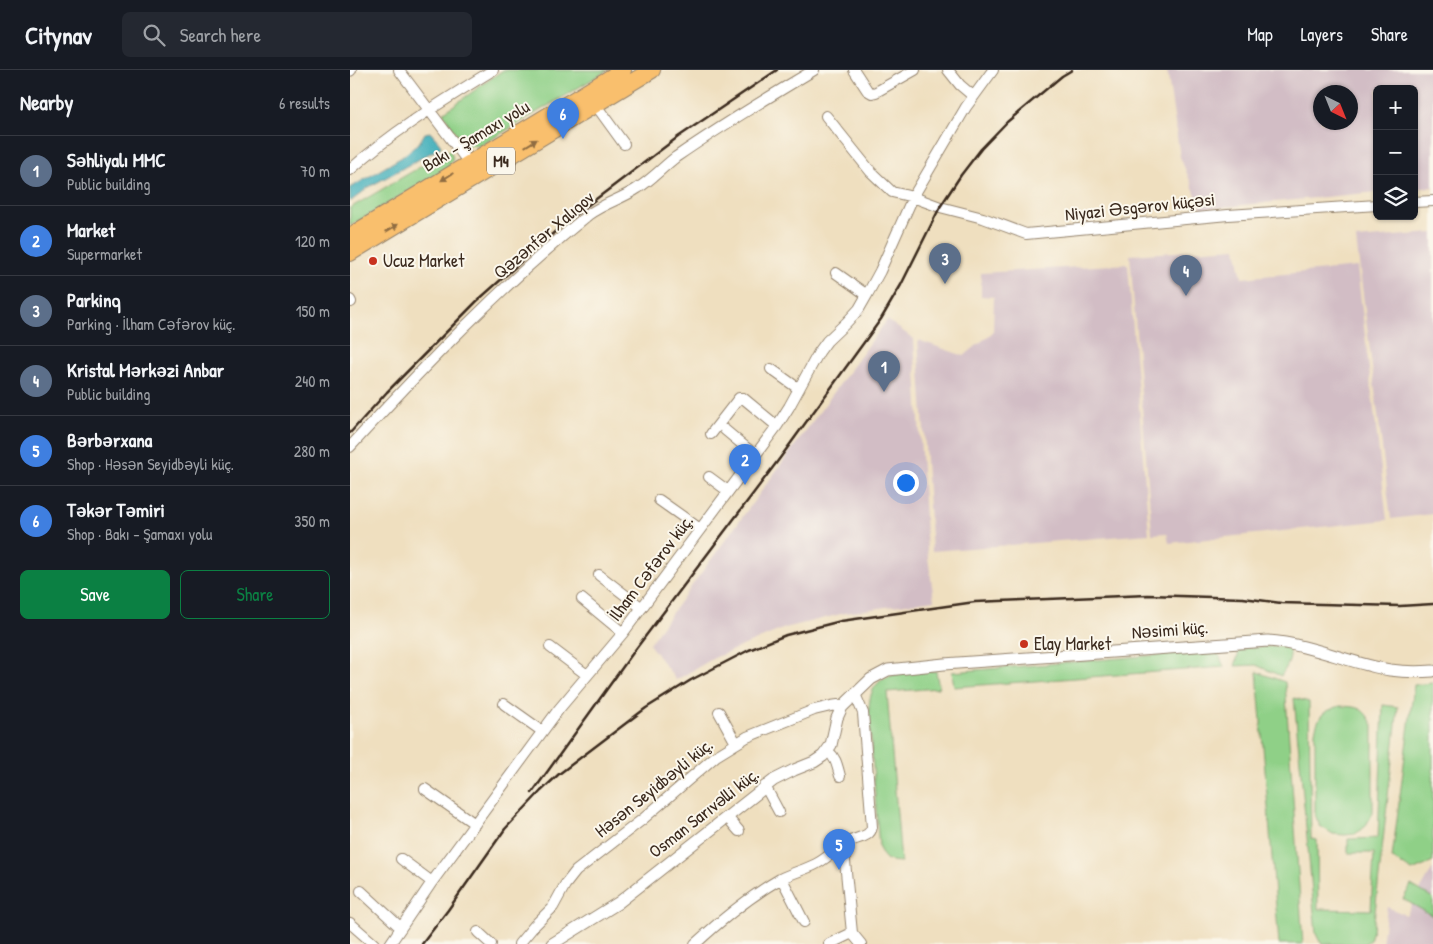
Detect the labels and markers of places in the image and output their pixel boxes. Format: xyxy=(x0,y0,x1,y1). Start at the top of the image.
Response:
pin: 6 xyxy=(547,98,579,139)
pin: 3 xyxy=(929,243,961,284)
place label: Ucuz Market xyxy=(383,248,465,273)
marker: Ucuz Market xyxy=(367,255,379,267)
pin: 4 xyxy=(1170,255,1202,296)
pin: 1 xyxy=(868,351,900,392)
pin: 2 xyxy=(729,444,761,485)
place label: Elay Market xyxy=(1034,631,1112,656)
marker: Elay Market xyxy=(1018,638,1030,650)
pin: 5 xyxy=(823,829,855,870)

